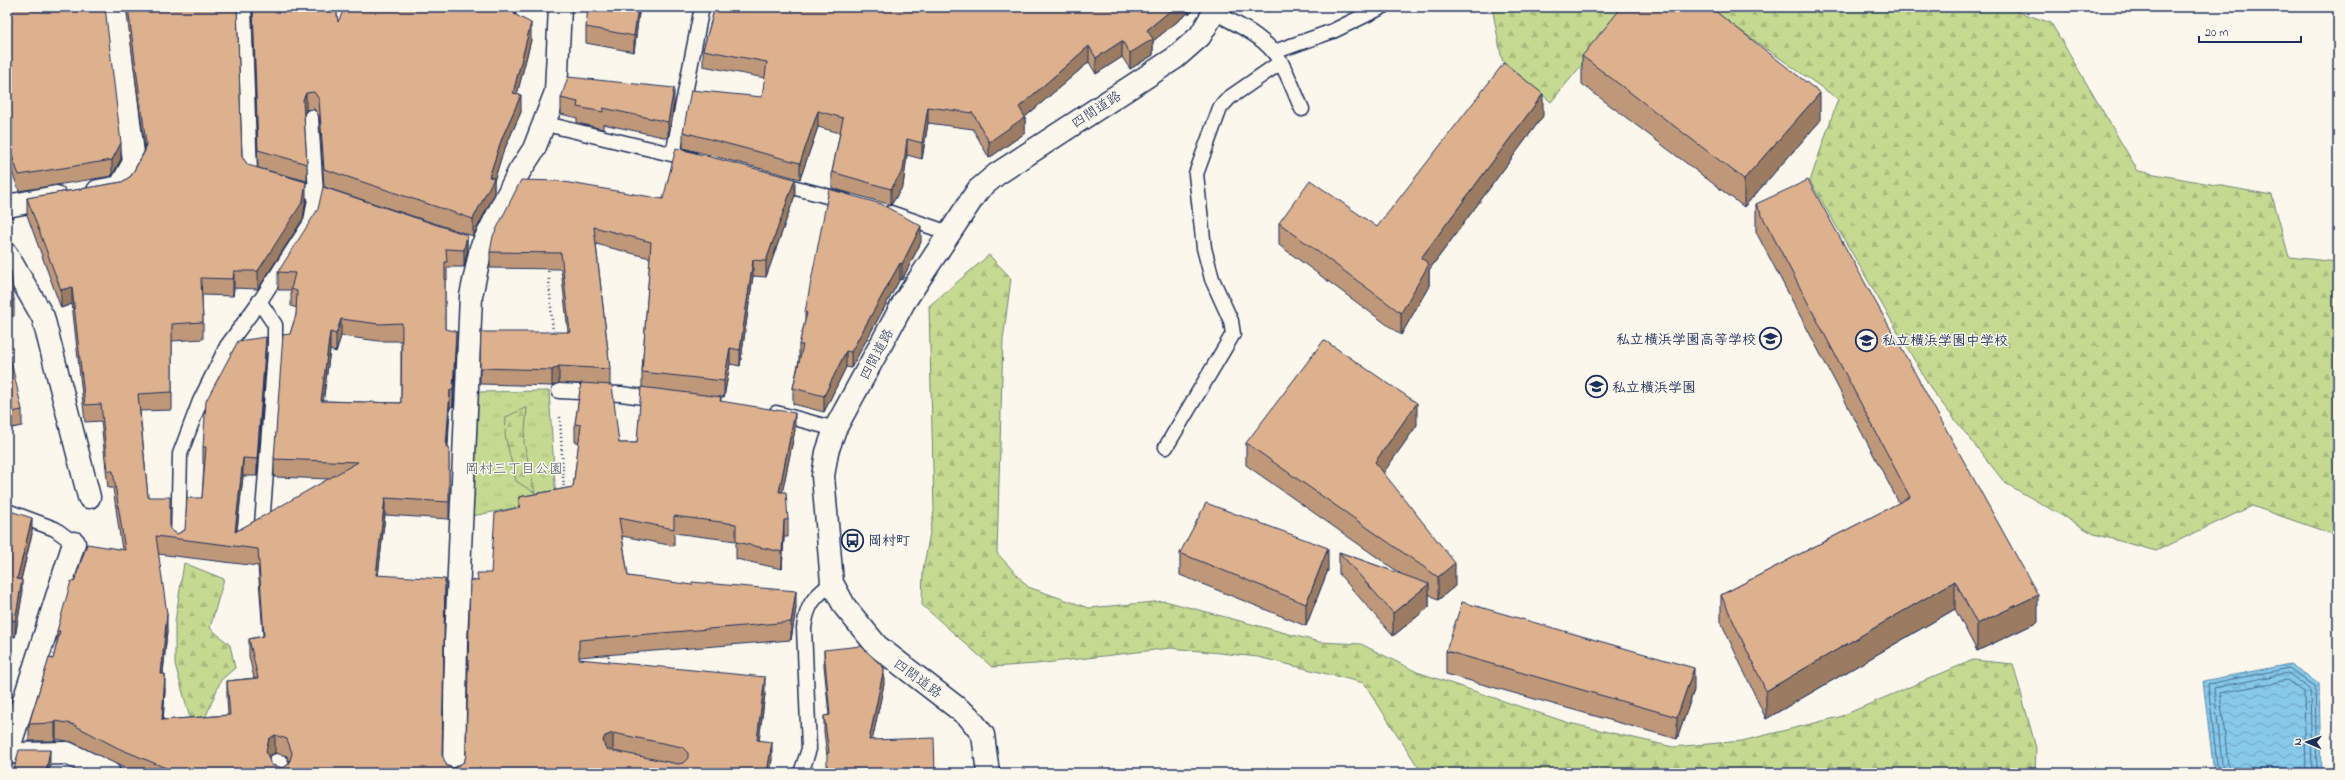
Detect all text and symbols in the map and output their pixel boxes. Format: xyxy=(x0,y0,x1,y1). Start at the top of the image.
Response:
scale bar xyxy=(2199,18,2301,44)
text: 20 m xyxy=(2205,24,2228,42)
street label: 四間道路 xyxy=(1068,86,1126,134)
street label: 四間道路 xyxy=(855,325,900,384)
school or university icon: 私立横浜学園高等学校 xyxy=(1758,326,1784,352)
school or university icon: 私立横浜学園中学校 xyxy=(1853,327,1879,353)
place label: 私立横浜学園高等学校 xyxy=(1616,330,1756,351)
place label: 私立横浜学園中学校 xyxy=(1882,331,2008,352)
school or university icon: 私立横浜学園 xyxy=(1584,374,1610,400)
place label: 私立横浜学園 xyxy=(1612,378,1696,399)
park label: 岡村三丁目公園 xyxy=(465,459,563,480)
bus stop icon: 岡村町 xyxy=(840,527,866,553)
place label: 岡村町 xyxy=(868,531,910,552)
street label: 四間道路 xyxy=(888,654,946,704)
north arrow xyxy=(2287,722,2327,762)
text: N xyxy=(2290,738,2306,746)

